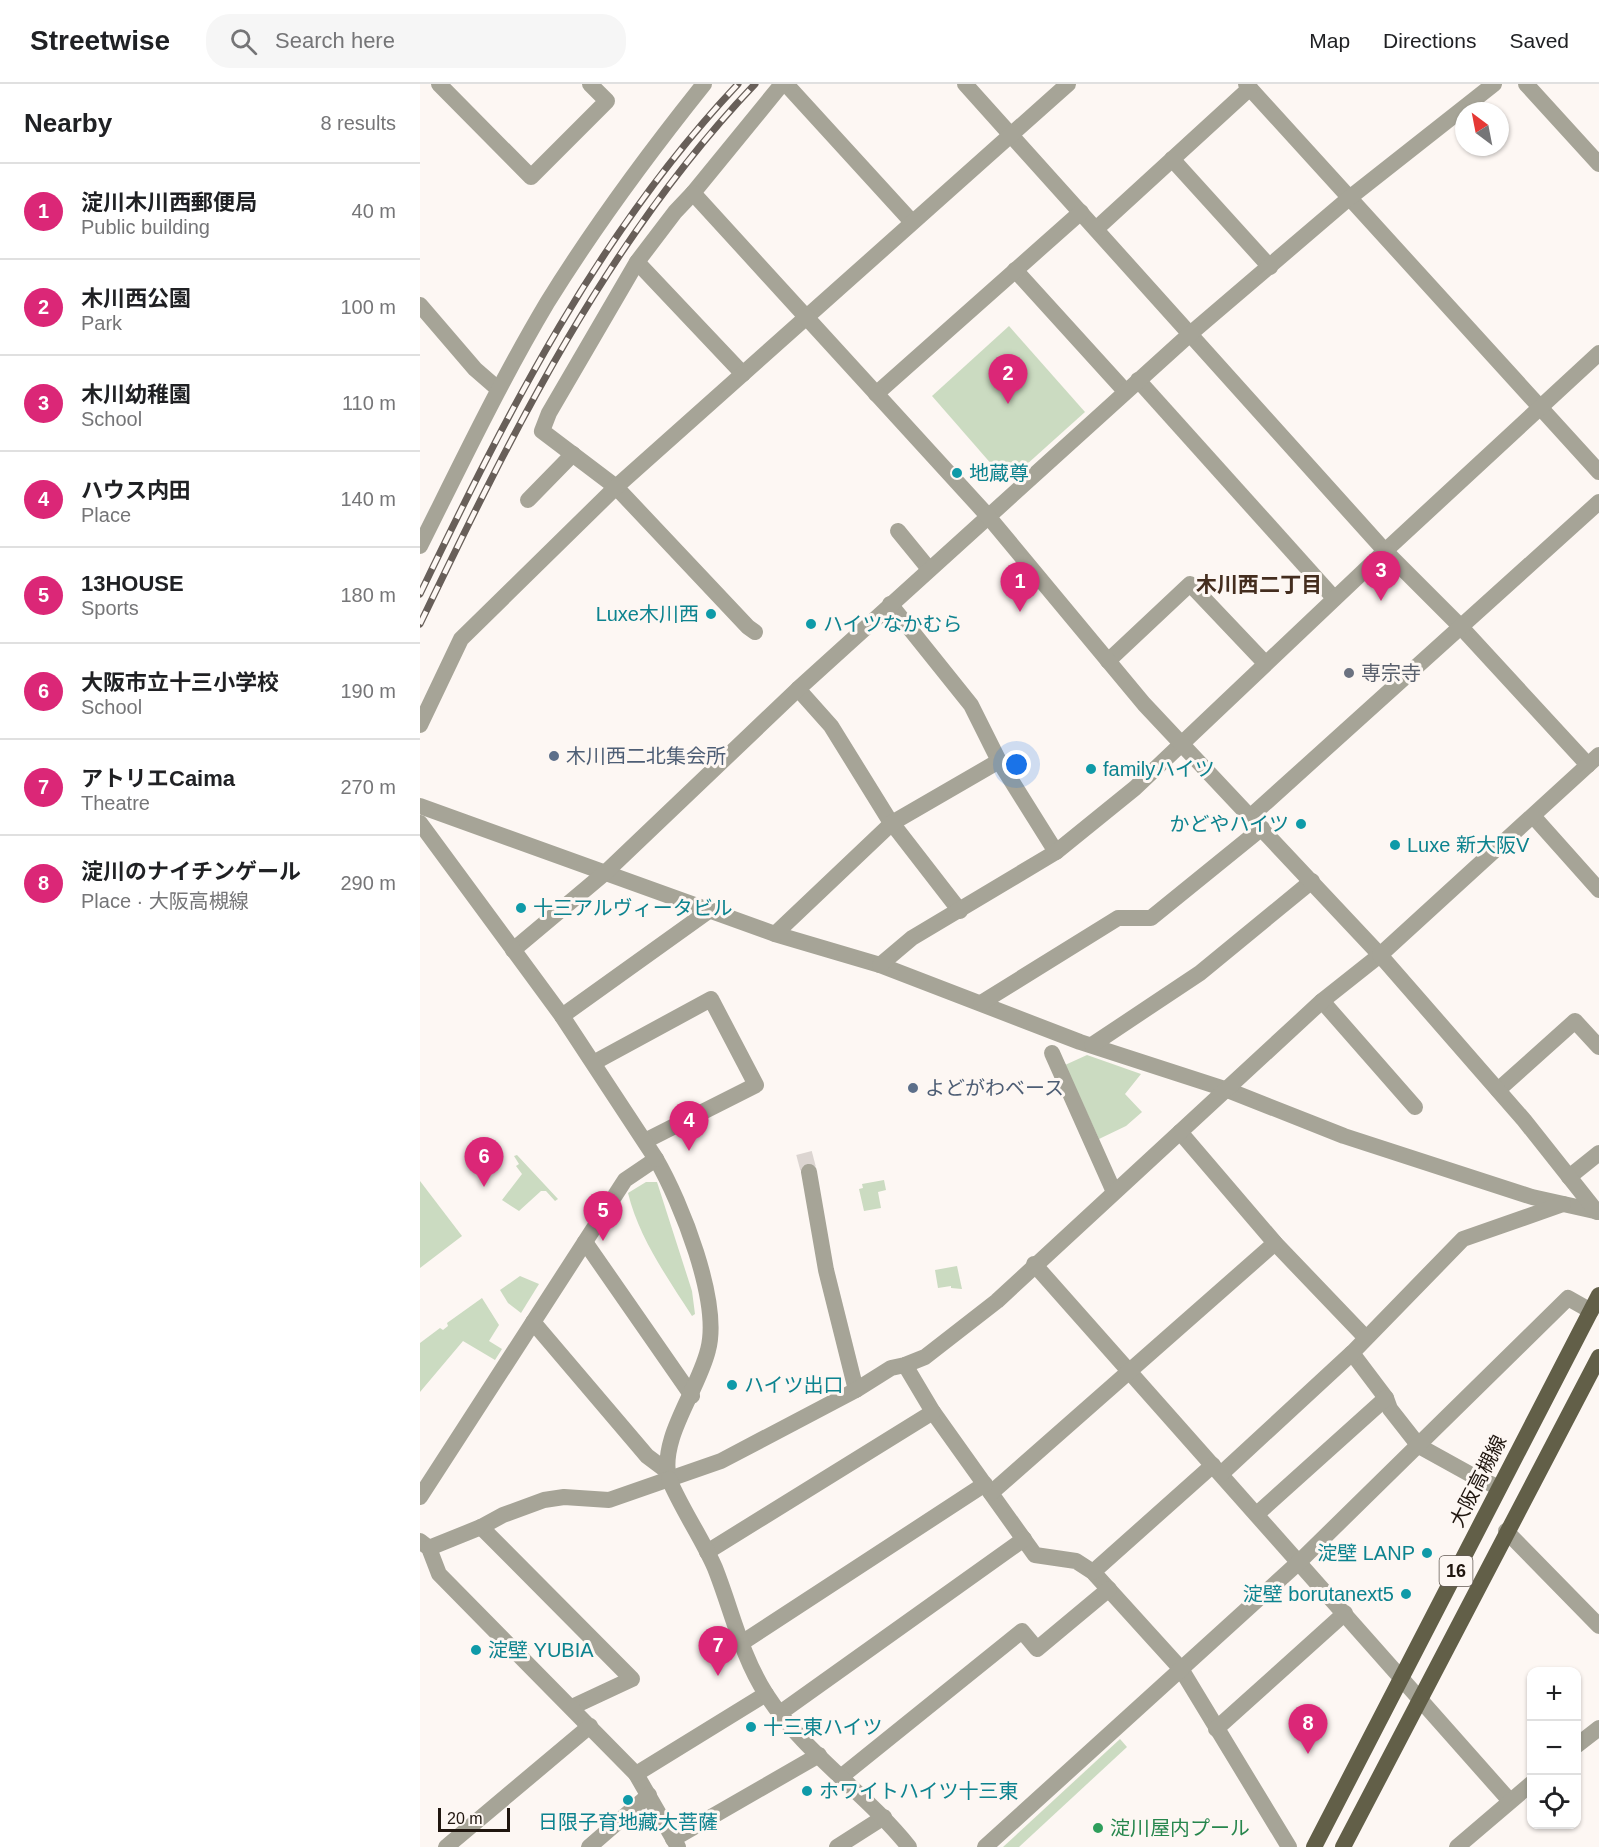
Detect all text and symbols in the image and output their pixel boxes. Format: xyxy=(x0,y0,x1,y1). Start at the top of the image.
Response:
search box xyxy=(206,14,626,68)
text: Streetwise xyxy=(30,25,170,56)
icon: search xyxy=(227,25,260,58)
text: Search here xyxy=(275,28,395,53)
text: Map xyxy=(1309,29,1350,52)
text: Directions xyxy=(1383,29,1476,52)
text: Saved xyxy=(1509,29,1569,52)
north arrow xyxy=(1455,102,1509,156)
text: Nearby xyxy=(24,108,112,138)
text: 8 results xyxy=(320,112,396,134)
text: 淀川木川西郵便局 xyxy=(81,190,257,215)
text: 1 xyxy=(38,200,49,222)
text: 40 m xyxy=(352,200,396,222)
text: Public building xyxy=(81,216,210,238)
text: 木川西公園 xyxy=(81,286,191,311)
text: 2 xyxy=(38,296,49,318)
text: 100 m xyxy=(340,296,396,318)
text: Park xyxy=(81,312,122,334)
pin: 2 xyxy=(988,354,1028,404)
text: 木川幼稚園 xyxy=(81,382,191,407)
text: 3 xyxy=(38,392,49,414)
text: 110 m xyxy=(342,392,396,414)
text: School xyxy=(81,408,142,430)
place label: 地蔵尊 xyxy=(969,462,1029,484)
marker: 地蔵尊 xyxy=(950,466,964,480)
text: ハウス内田 xyxy=(81,478,191,503)
text: 4 xyxy=(38,488,49,510)
text: 140 m xyxy=(340,488,396,510)
text: Place xyxy=(81,504,131,526)
pin: 3 xyxy=(1362,552,1400,601)
pin: 1 xyxy=(1000,562,1040,612)
text: 13HOUSE xyxy=(81,571,184,596)
district label: 木川西二丁目 xyxy=(1196,573,1322,596)
text: 5 xyxy=(38,584,49,606)
text: 180 m xyxy=(340,584,396,606)
text: Sports xyxy=(81,597,139,619)
place label: Luxe木川西 xyxy=(596,603,699,625)
marker: Luxe木川西 xyxy=(704,607,718,621)
place label: ハイツなかむら xyxy=(823,613,963,635)
marker: ハイツなかむら xyxy=(804,617,818,631)
place label: 専宗寺 xyxy=(1361,662,1421,684)
marker: 専宗寺 xyxy=(1342,666,1356,680)
text: 大阪市立十三小学校 xyxy=(81,670,279,695)
text: 6 xyxy=(38,680,49,702)
text: 190 m xyxy=(340,680,396,702)
text: School xyxy=(81,696,142,718)
place label: 木川西二北集会所 xyxy=(566,745,726,767)
marker: 木川西二北集会所 xyxy=(547,749,561,763)
your location xyxy=(1002,750,1031,779)
place label: familyハイツ xyxy=(1103,758,1215,780)
marker: familyハイツ xyxy=(1084,762,1098,776)
text: アトリエCaima xyxy=(81,766,235,791)
text: 7 xyxy=(38,776,49,798)
text: 270 m xyxy=(340,776,396,798)
text: Theatre xyxy=(81,792,150,814)
place label: かどやハイツ xyxy=(1169,813,1289,835)
marker: かどやハイツ xyxy=(1294,817,1308,831)
place label: Luxe 新大阪V xyxy=(1407,834,1530,856)
marker: Luxe 新大阪V xyxy=(1388,838,1402,852)
text: 淀川のナイチンゲール xyxy=(81,859,301,884)
text: 8 xyxy=(38,872,49,894)
text: 290 m xyxy=(340,872,396,894)
text: Place · 大阪高槻線 xyxy=(81,890,249,912)
place label: 十三アルヴィータビル xyxy=(533,897,733,919)
marker: 十三アルヴィータビル xyxy=(514,901,528,915)
place label: よどがわベース xyxy=(925,1077,1064,1099)
marker: よどがわベース xyxy=(906,1081,920,1095)
pin: 4 xyxy=(670,1102,708,1151)
pin: 6 xyxy=(464,1138,504,1187)
pin: 5 xyxy=(584,1192,622,1241)
place label: ハイツ出口 xyxy=(744,1374,844,1396)
marker: ハイツ出口 xyxy=(725,1378,739,1392)
street label: 大阪高槻線 xyxy=(1445,1431,1511,1531)
place label: 淀壁 LANP xyxy=(1317,1542,1415,1564)
marker: 淀壁 LANP xyxy=(1420,1546,1434,1560)
road number: 16 xyxy=(1440,1556,1472,1586)
place label: 淀壁 borutanext5 xyxy=(1243,1583,1394,1605)
marker: 淀壁 borutanext5 xyxy=(1399,1587,1413,1601)
pin: 7 xyxy=(698,1626,738,1676)
place label: 淀壁 YUBIA xyxy=(488,1639,594,1661)
marker: 淀壁 YUBIA xyxy=(469,1643,483,1657)
map controls xyxy=(1527,1667,1581,1829)
button: + xyxy=(1527,1667,1581,1721)
pin: 8 xyxy=(1288,1704,1328,1754)
place label: 十三東ハイツ xyxy=(763,1716,883,1738)
marker: 十三東ハイツ xyxy=(744,1720,758,1734)
button: − xyxy=(1527,1721,1581,1775)
button: locate xyxy=(1527,1775,1581,1829)
place label: ホワイトハイツ十三東 xyxy=(819,1780,1019,1802)
marker: ホワイトハイツ十三東 xyxy=(800,1784,814,1798)
marker: 日限子育地藏大菩薩 xyxy=(621,1793,635,1807)
scale bar xyxy=(438,1805,510,1832)
text: 20 m xyxy=(447,1810,483,1827)
place label: 日限子育地藏大菩薩 xyxy=(538,1811,718,1833)
place label: 淀川屋内プール xyxy=(1110,1817,1250,1839)
marker: 淀川屋内プール xyxy=(1091,1821,1105,1835)

